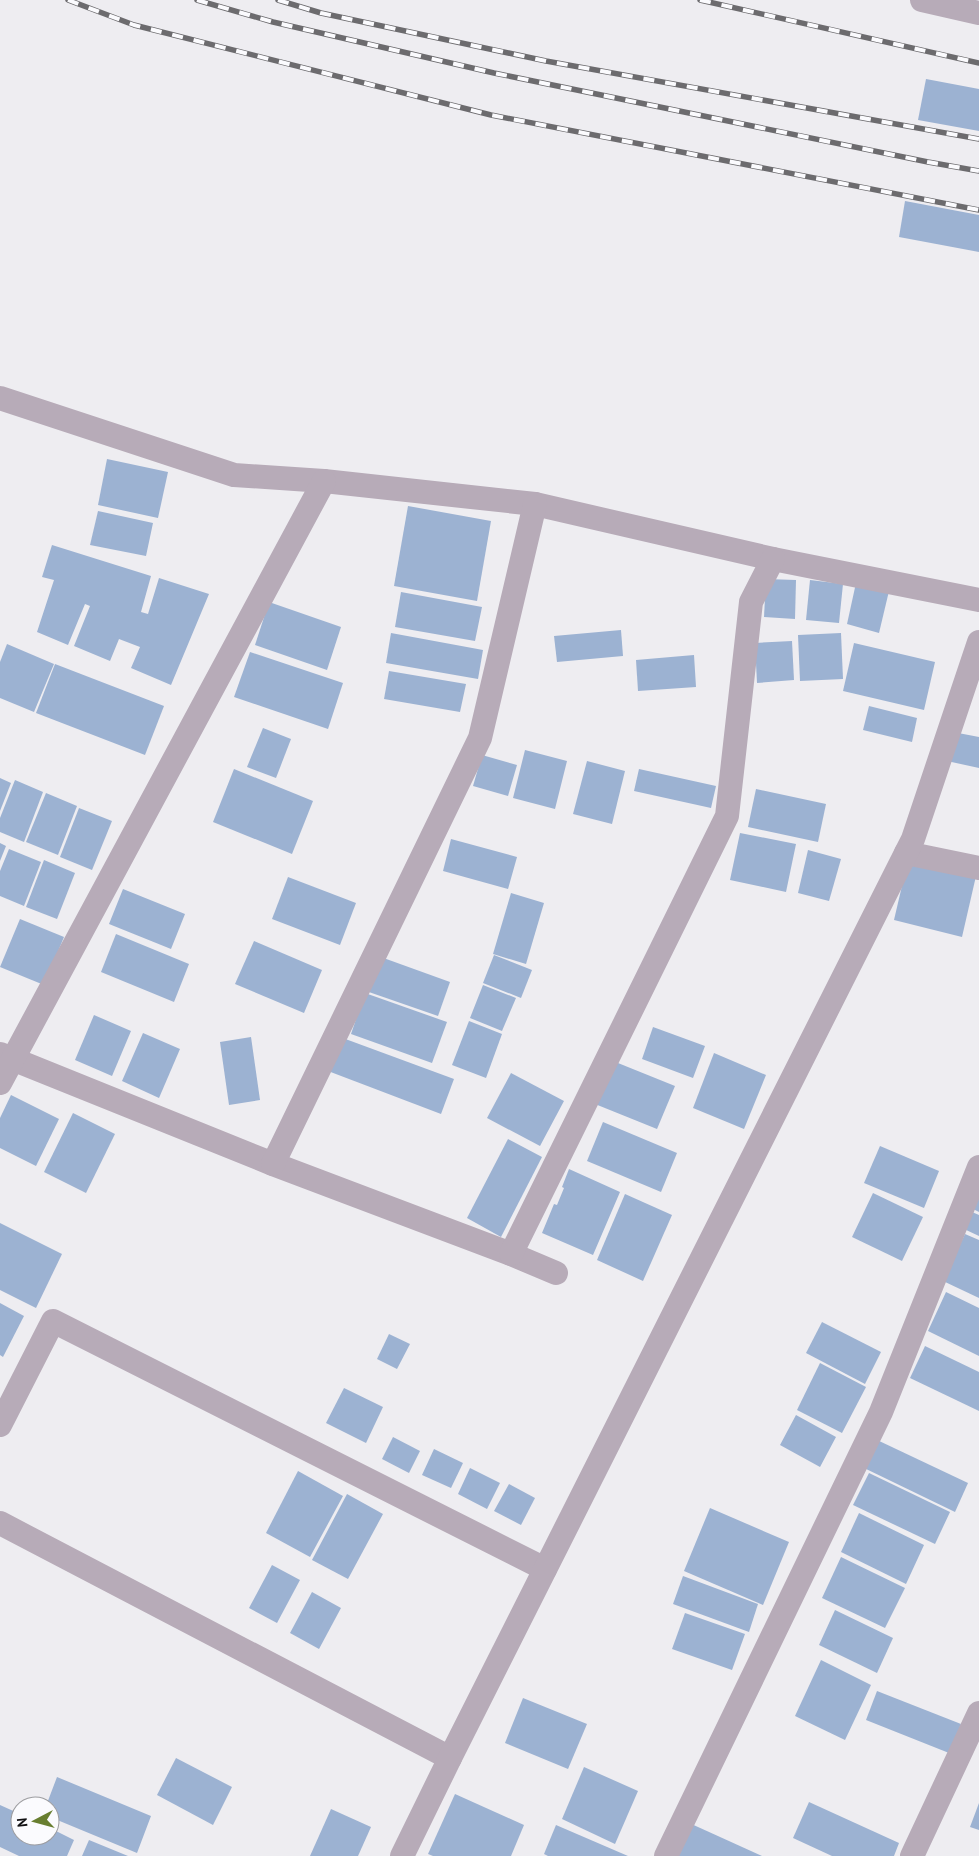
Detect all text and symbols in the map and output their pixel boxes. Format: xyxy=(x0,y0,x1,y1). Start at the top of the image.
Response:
north arrow xyxy=(10,1796,60,1846)
text: N xyxy=(13,1817,32,1828)

